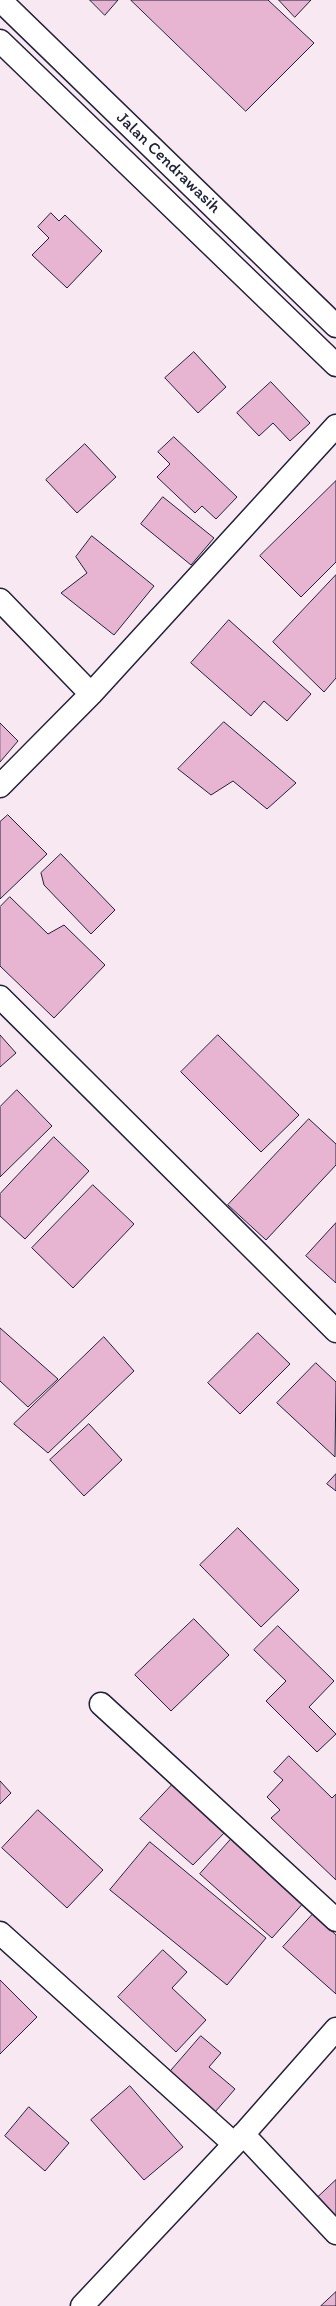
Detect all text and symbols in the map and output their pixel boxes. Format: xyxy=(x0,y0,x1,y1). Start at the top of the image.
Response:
street label: Jalan Cendrawasih xyxy=(112,108,224,218)

